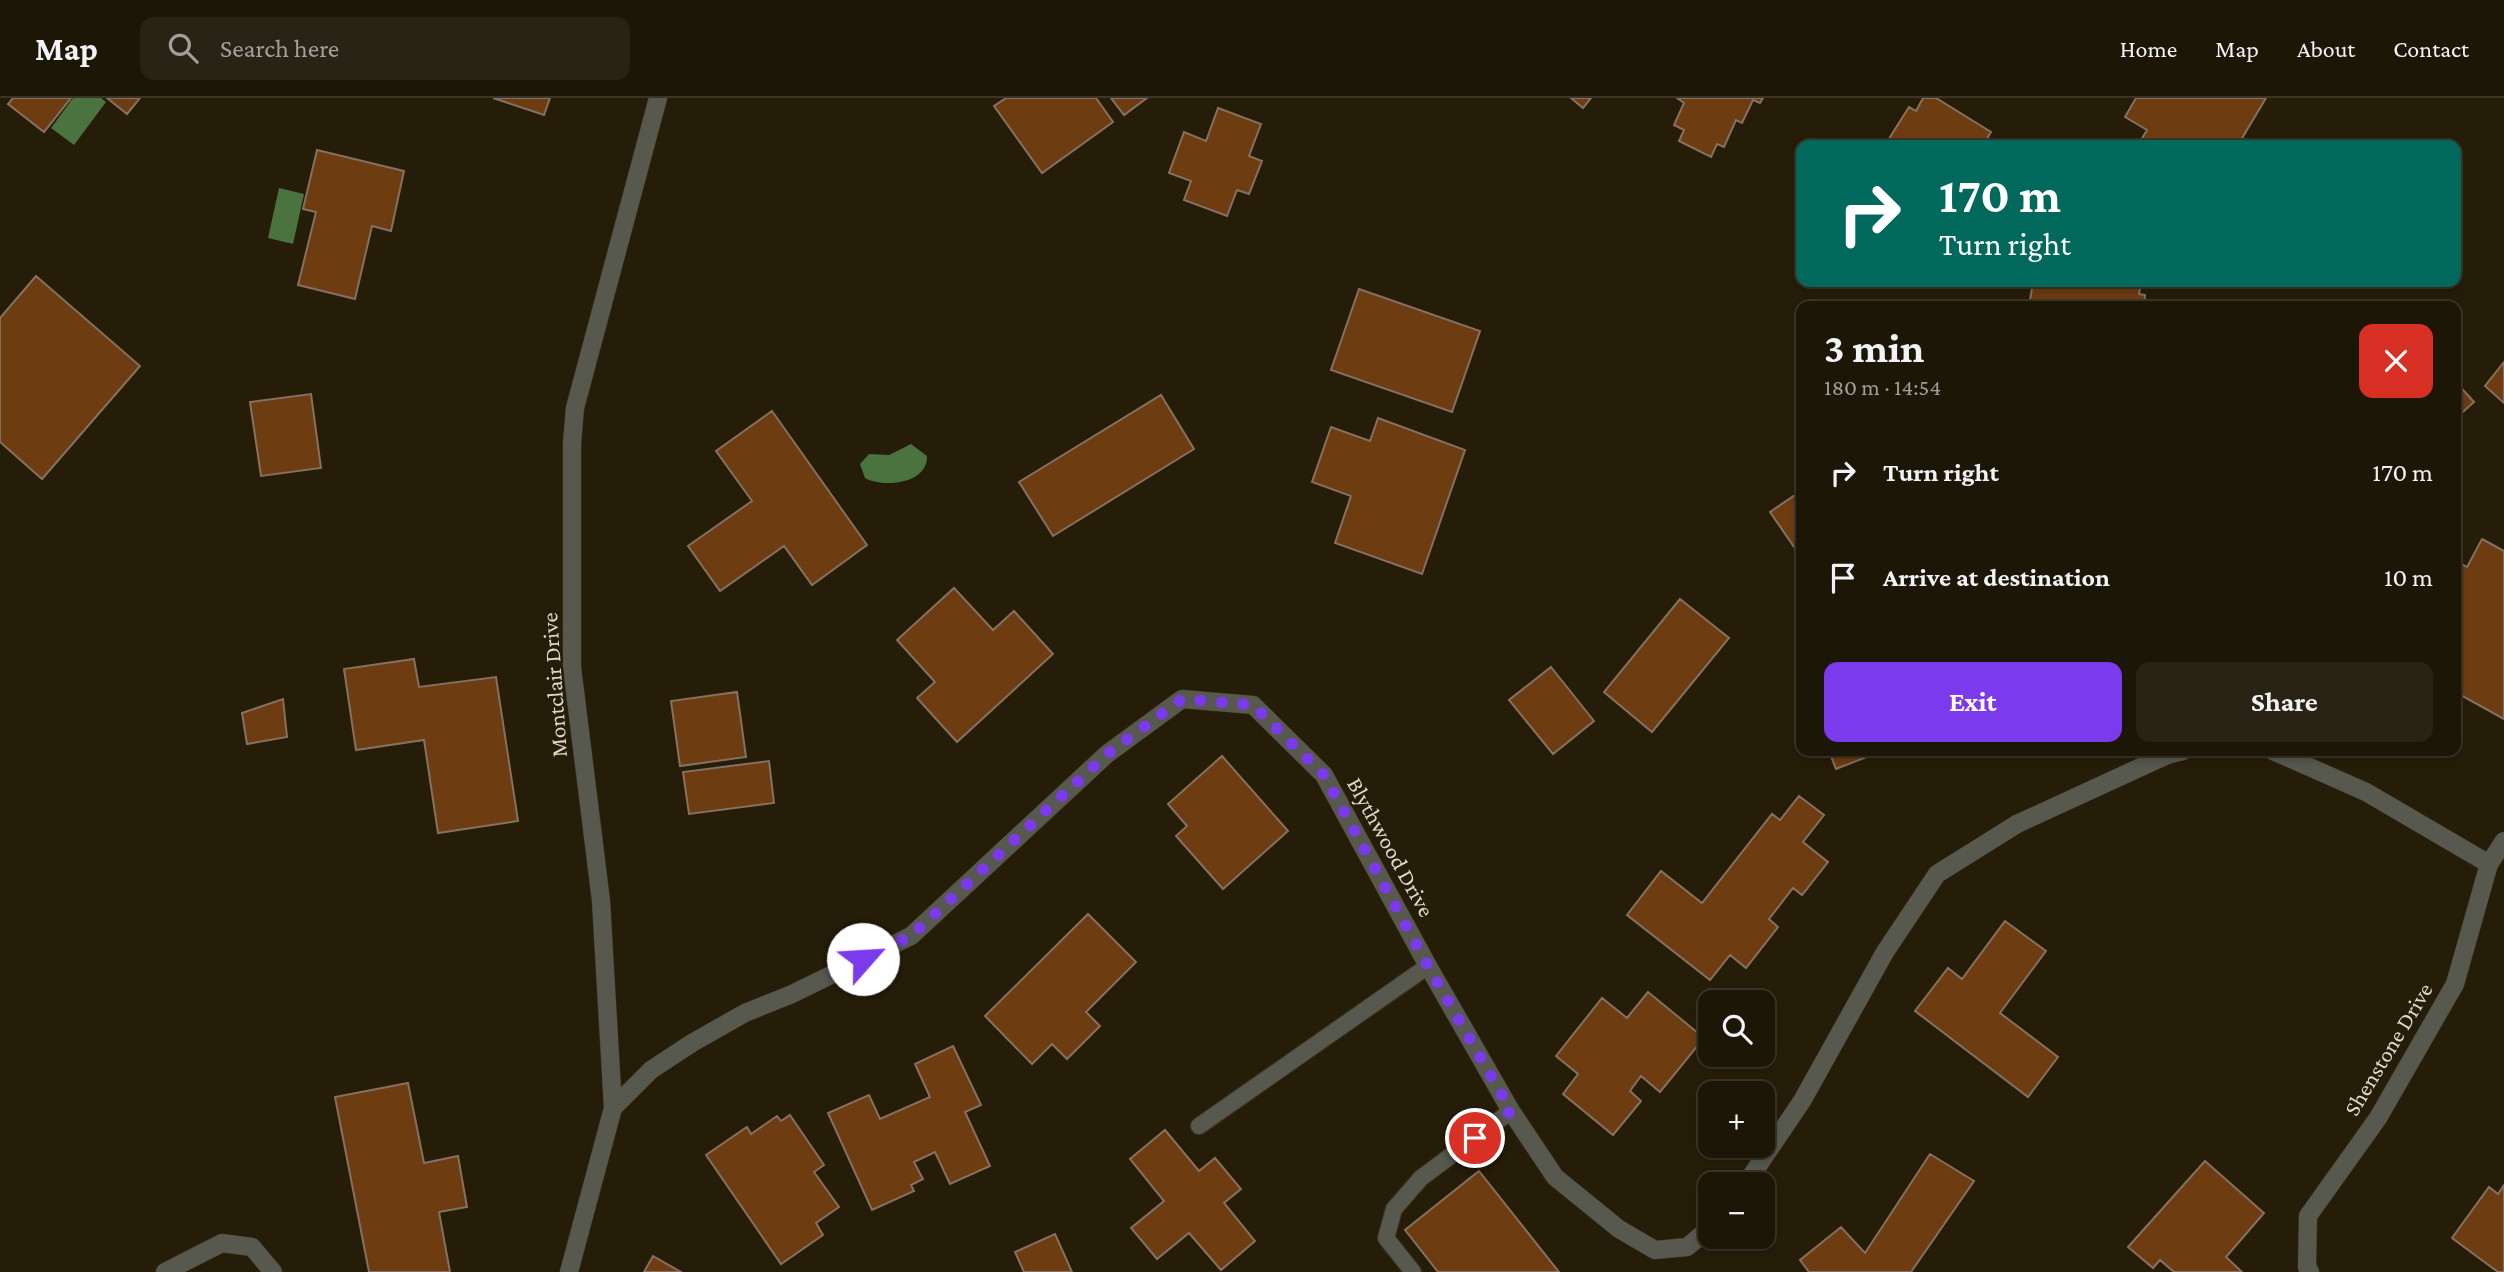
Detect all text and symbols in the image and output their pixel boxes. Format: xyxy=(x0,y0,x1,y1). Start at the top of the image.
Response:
search box xyxy=(140,17,630,80)
icon: search xyxy=(164,29,202,67)
text: Map xyxy=(35,30,98,67)
text: Search here xyxy=(220,34,339,63)
text: Home xyxy=(2120,35,2177,62)
text: Map xyxy=(2215,35,2259,62)
text: About xyxy=(2297,35,2355,62)
text: Contact xyxy=(2393,35,2469,62)
icon: right xyxy=(1824,168,1915,259)
text: 170 m xyxy=(1939,168,2061,223)
text: Turn right xyxy=(1939,226,2071,262)
text: 3 min xyxy=(1824,324,1924,371)
button: close xyxy=(2359,324,2433,398)
text: 180 m · 14:54 xyxy=(1824,374,1941,400)
icon: right xyxy=(1824,454,1862,492)
text: Turn right xyxy=(1883,458,1999,487)
text: 170 m xyxy=(2372,458,2433,487)
icon: arrive xyxy=(1824,559,1862,597)
text: Arrive at destination xyxy=(1883,563,2110,592)
text: 10 m xyxy=(2384,563,2433,592)
street label: Montclair Drive xyxy=(536,612,572,758)
button: Exit xyxy=(1824,662,2122,742)
button: Share xyxy=(2136,662,2433,742)
street label: Blythwood Drive xyxy=(1342,773,1440,921)
position arrow xyxy=(826,922,900,996)
street label: Shenstone Drive xyxy=(2338,978,2438,1120)
map controls xyxy=(1698,990,1775,1249)
button: search xyxy=(1698,990,1775,1067)
button: + xyxy=(1698,1081,1775,1158)
pin xyxy=(1445,1108,1505,1168)
icon: arrive xyxy=(1456,1119,1494,1157)
button: − xyxy=(1698,1172,1775,1249)

